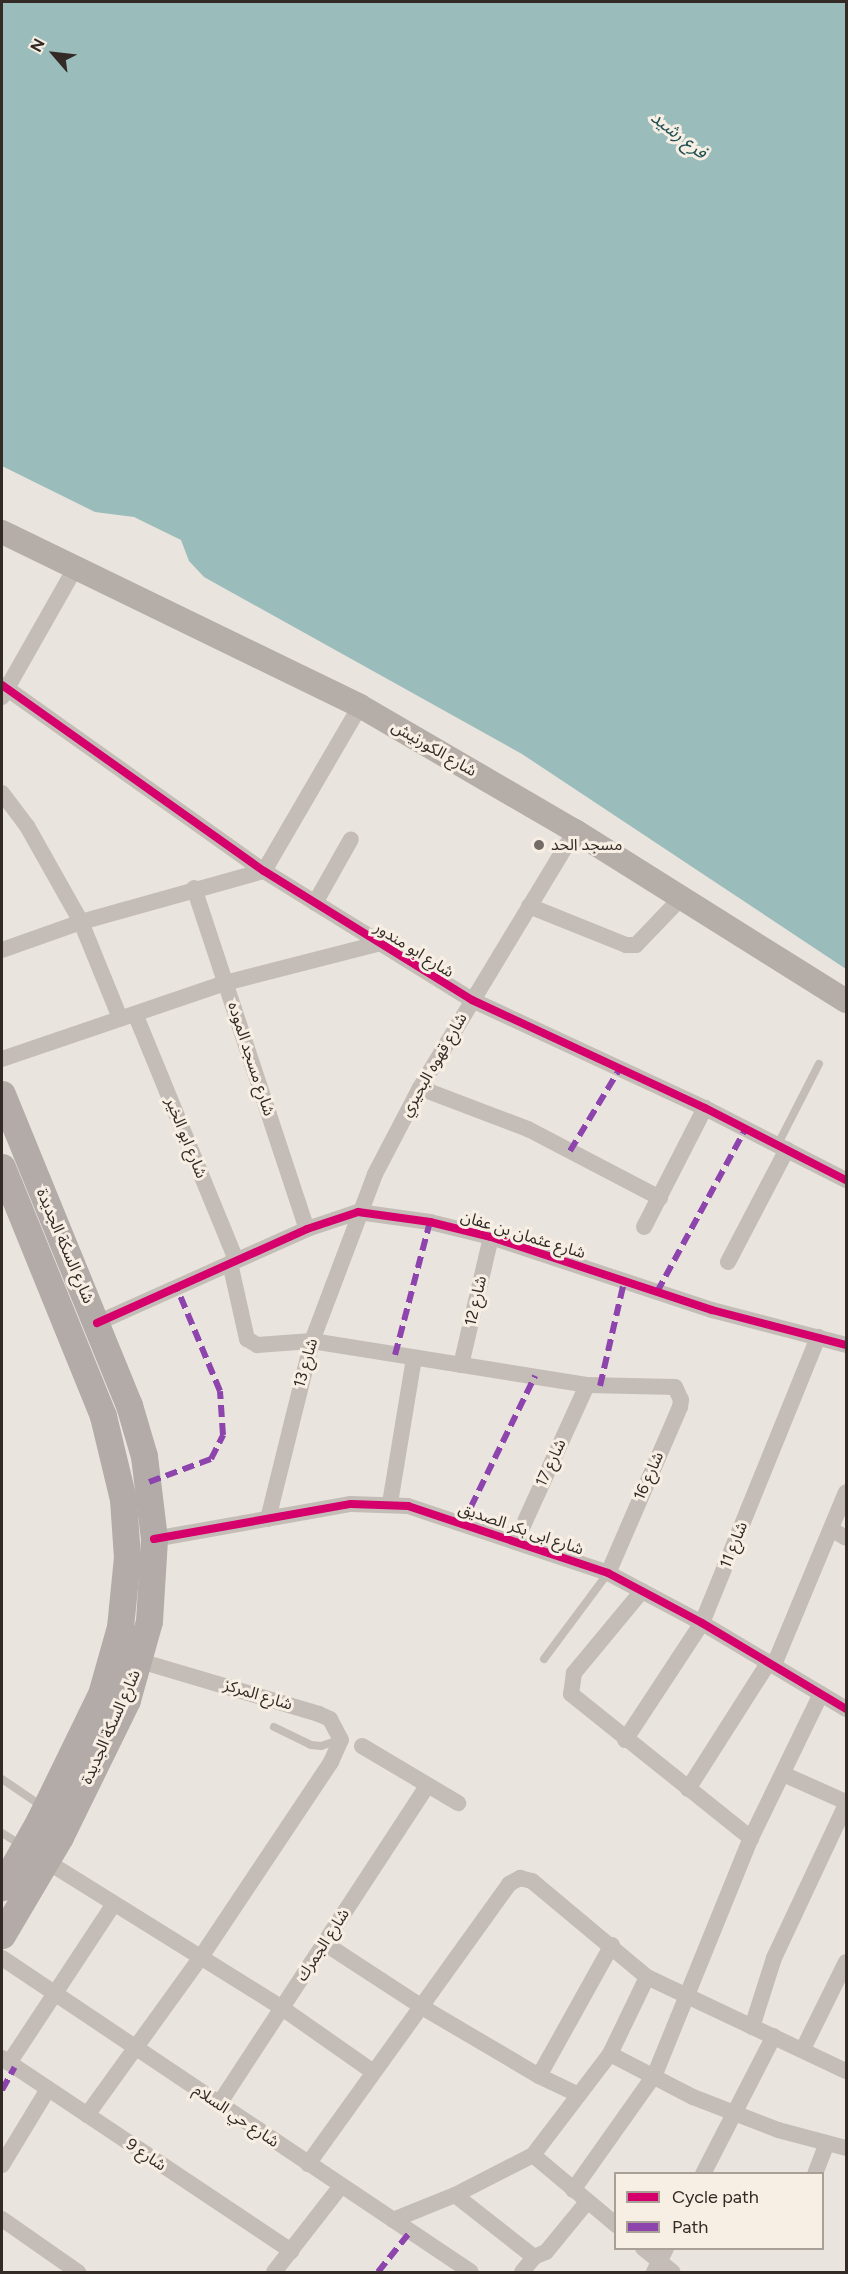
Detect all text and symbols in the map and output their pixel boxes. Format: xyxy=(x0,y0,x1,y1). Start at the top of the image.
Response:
north arrow xyxy=(24,24,84,84)
text: N xyxy=(26,35,49,55)
water label: فرع رشيد xyxy=(647,106,711,164)
street label: شارع الكورنيش xyxy=(388,717,480,781)
place label: مسجد الحد xyxy=(551,835,622,855)
marker: مسجد الحد xyxy=(532,838,546,852)
street label: شارع ابو مندور xyxy=(371,918,457,982)
street label: شارع مسجد الموده xyxy=(224,1000,278,1118)
street label: شارع قهوه البحيري xyxy=(397,1010,471,1120)
street label: شارع ابو الخير xyxy=(161,1095,211,1181)
street label: شارع السكة الجديدة xyxy=(32,1186,98,1306)
street label: شارع عثمان بن عفان xyxy=(458,1207,588,1263)
street label: شارع 12 xyxy=(461,1274,491,1328)
street label: شارع 13 xyxy=(290,1336,322,1390)
street label: شارع 17 xyxy=(532,1436,570,1490)
street label: شارع 16 xyxy=(630,1449,668,1503)
street label: شارع ابى بكر الصديق xyxy=(456,1499,586,1559)
street label: شارع 11 xyxy=(716,1519,752,1571)
street label: شارع السكة الجديدة xyxy=(77,1667,145,1787)
street label: شارع المركز xyxy=(221,1675,295,1715)
street label: شارع الجمرك xyxy=(292,1905,354,1985)
street label: شارع حي السلام xyxy=(190,2080,282,2152)
street label: شارع 9 xyxy=(122,2135,170,2175)
legend xyxy=(614,2172,824,2250)
text: Cycle path xyxy=(672,2186,759,2208)
text: Path xyxy=(672,2216,708,2238)

